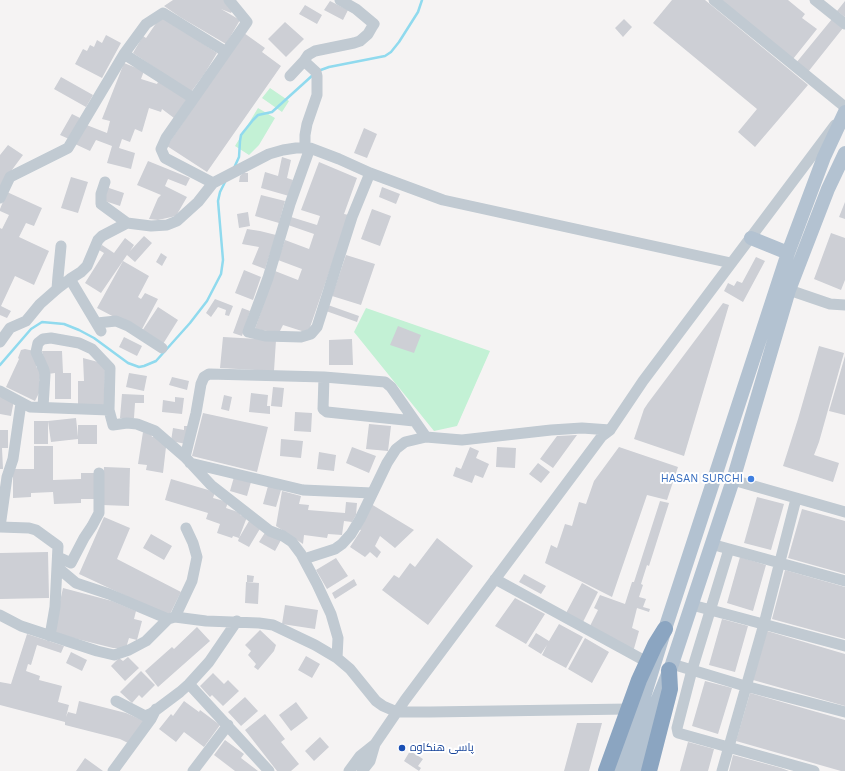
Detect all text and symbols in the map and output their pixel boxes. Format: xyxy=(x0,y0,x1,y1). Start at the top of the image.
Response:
place label: HASAN SURCHI xyxy=(661,472,743,486)
marker: HASAN SURCHI xyxy=(746,474,756,484)
place label: پاسی هنكاوه‌ xyxy=(410,741,474,755)
marker: پاسی هنكاوه‌ xyxy=(397,743,407,753)

